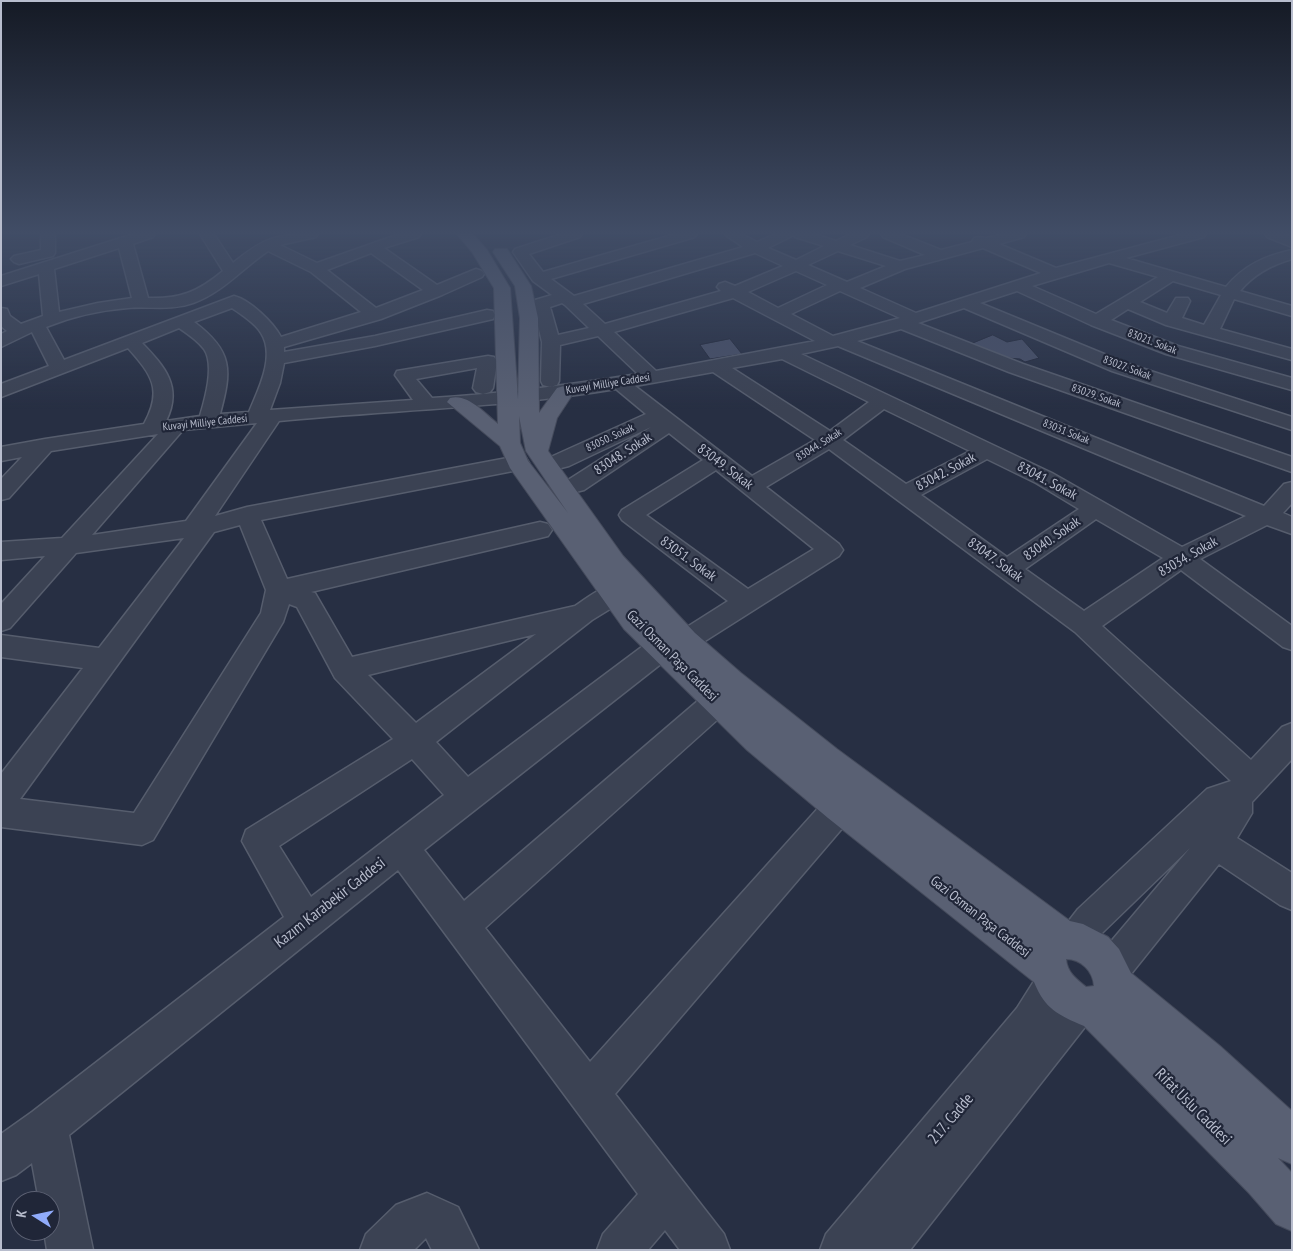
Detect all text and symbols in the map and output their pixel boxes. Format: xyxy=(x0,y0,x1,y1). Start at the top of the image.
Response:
street label: 83021. Sokak xyxy=(1126,327,1178,357)
street label: 83027. Sokak xyxy=(1101,353,1153,383)
street label: Kuvayi Milliye Caddesi xyxy=(565,371,651,397)
street label: 83029. Sokak xyxy=(1070,381,1122,411)
street label: Kuvayi Milliye Caddesi xyxy=(162,412,248,434)
street label: 83031 Sokak xyxy=(1041,417,1091,447)
street label: 83050. Sokak xyxy=(584,421,636,455)
street label: 83044. Sokak xyxy=(794,426,844,464)
street label: 83048. Sokak xyxy=(591,429,655,479)
street label: 83049. Sokak xyxy=(694,441,756,493)
street label: 83042. Sokak xyxy=(913,449,979,495)
street label: 83041. Sokak xyxy=(1014,458,1080,504)
street label: 83040. Sokak xyxy=(1020,513,1084,565)
street label: 83051. Sokak xyxy=(657,533,719,585)
street label: 83034. Sokak xyxy=(1155,533,1221,581)
street label: 83047. Sokak xyxy=(964,534,1026,586)
street label: Gazi Osman Paşa Caddesi xyxy=(623,607,721,705)
street label: Kazım Karabekir Caddesi xyxy=(271,854,389,952)
street label: Gazi Osman Paşa Caddesi xyxy=(927,873,1033,961)
street label: Rifat Uslu Caddesi xyxy=(1151,1065,1235,1149)
street label: 217. Cadde xyxy=(924,1090,978,1148)
north arrow xyxy=(10,1191,60,1241)
text: K xyxy=(12,1208,31,1219)

